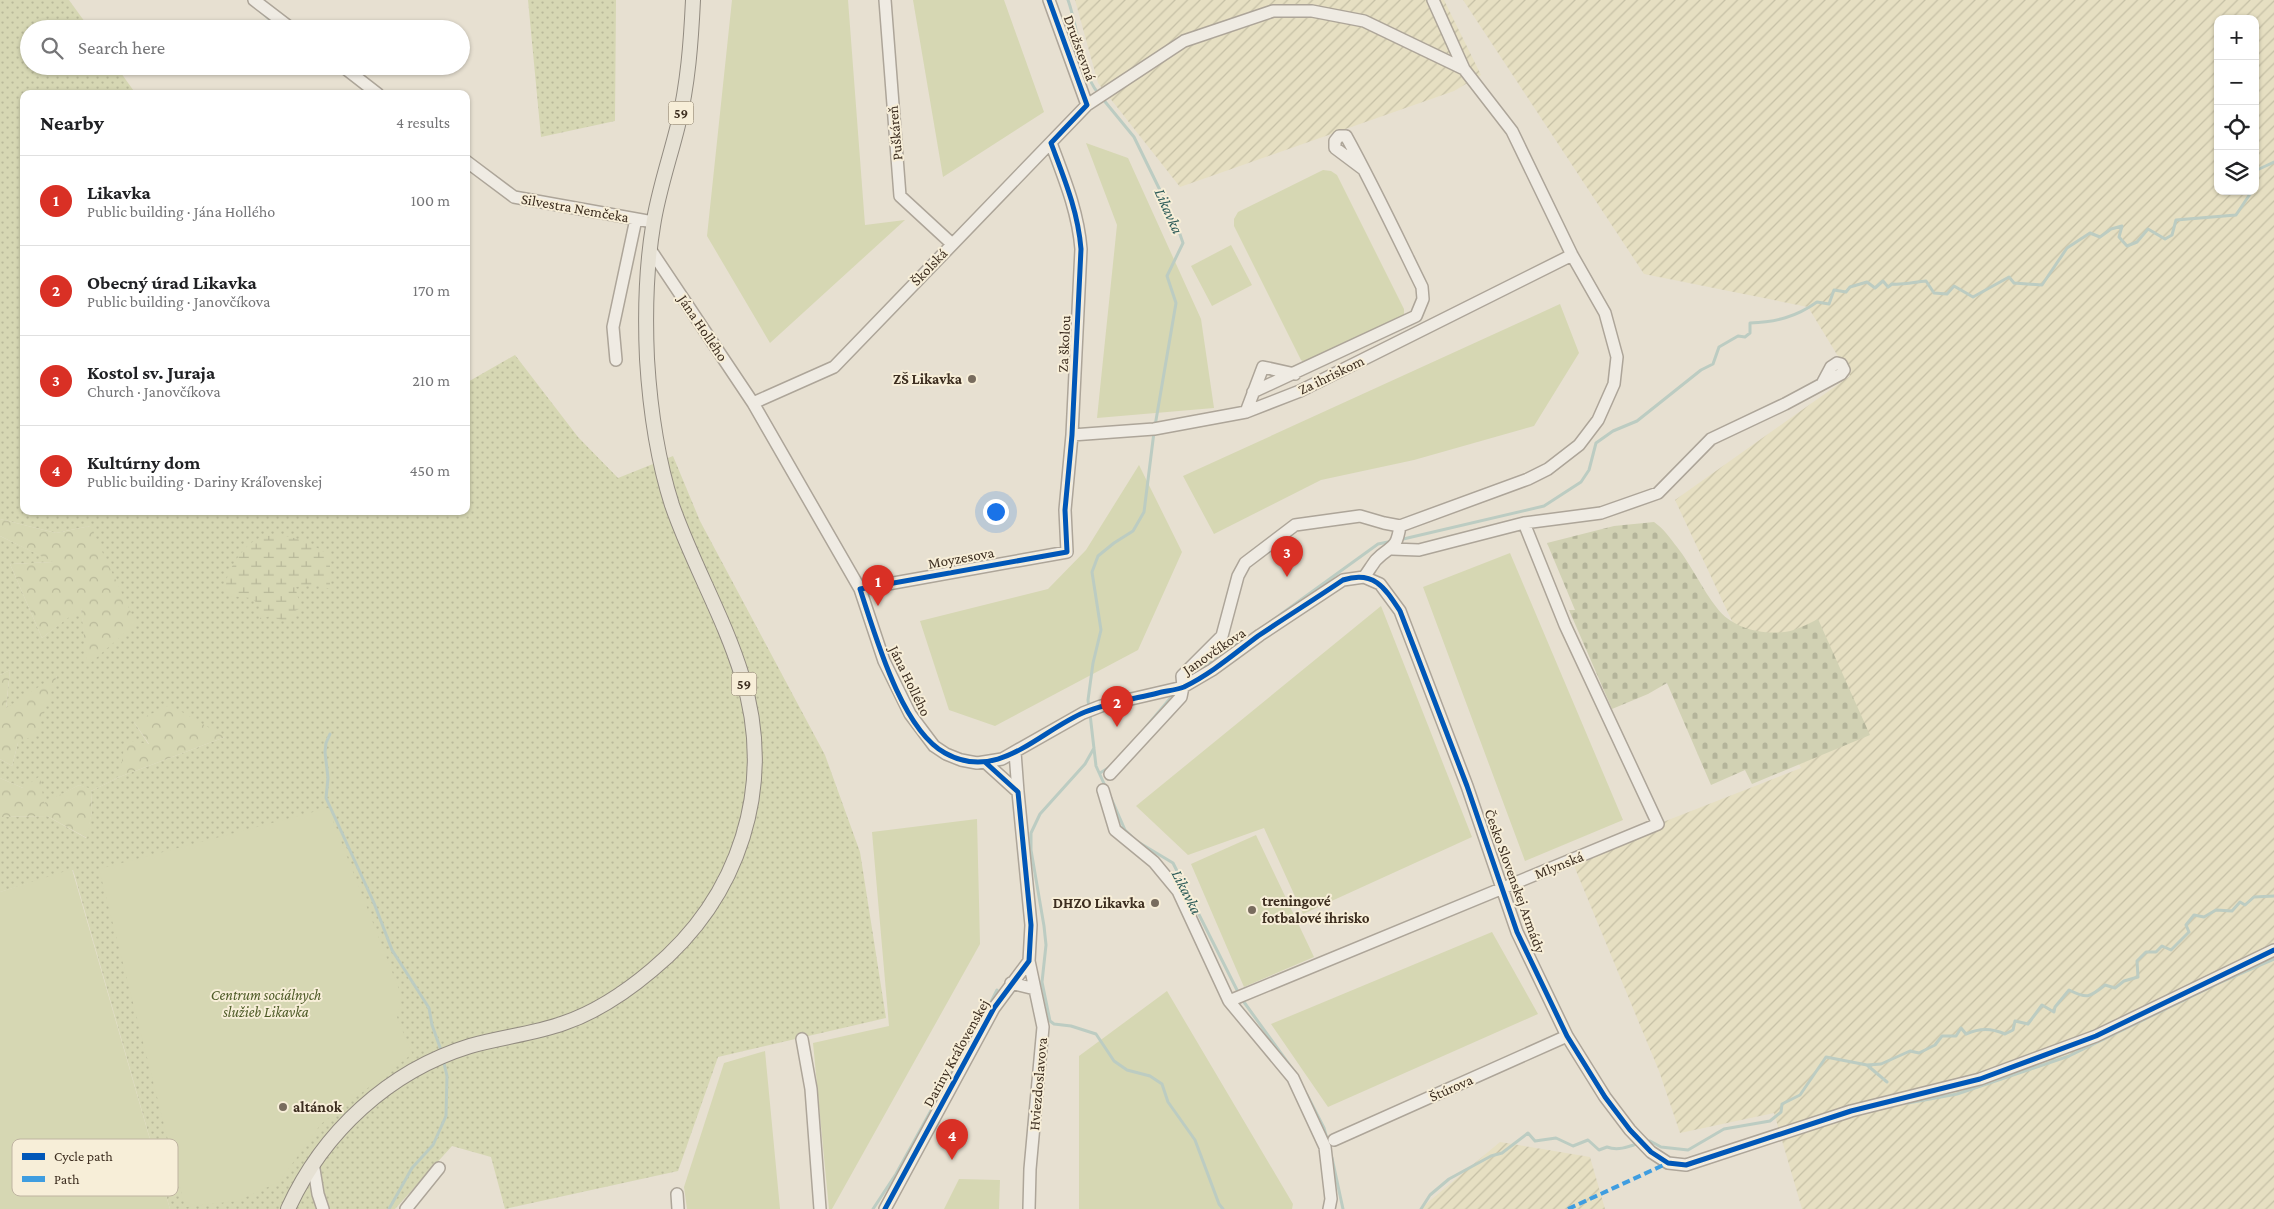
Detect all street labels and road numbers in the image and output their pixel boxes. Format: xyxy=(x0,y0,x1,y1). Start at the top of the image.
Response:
street label: Družstevná xyxy=(1061,13,1099,83)
road number: 59 xyxy=(668,102,694,125)
street label: Puškáreň xyxy=(885,105,905,161)
street label: Silvestra Nemčeka xyxy=(520,191,630,225)
street label: Školská xyxy=(907,245,951,289)
street label: Jána Hollého xyxy=(673,290,731,365)
street label: Za školou xyxy=(1055,315,1073,373)
street label: Za ihriskom xyxy=(1295,352,1367,398)
street label: Moyzesova xyxy=(927,544,995,573)
street label: Janovčíkova xyxy=(1178,624,1249,680)
street label: Jána Hollého xyxy=(884,641,934,719)
road number: 59 xyxy=(732,672,756,696)
street label: Česko Slovenskej Armády xyxy=(1481,807,1549,956)
street label: Mlynská xyxy=(1532,848,1586,883)
street label: Dariny Kráľovenskej xyxy=(920,996,993,1110)
street label: Hviezdoslavova xyxy=(1026,1037,1050,1131)
street label: Štúrova xyxy=(1427,1071,1475,1105)

